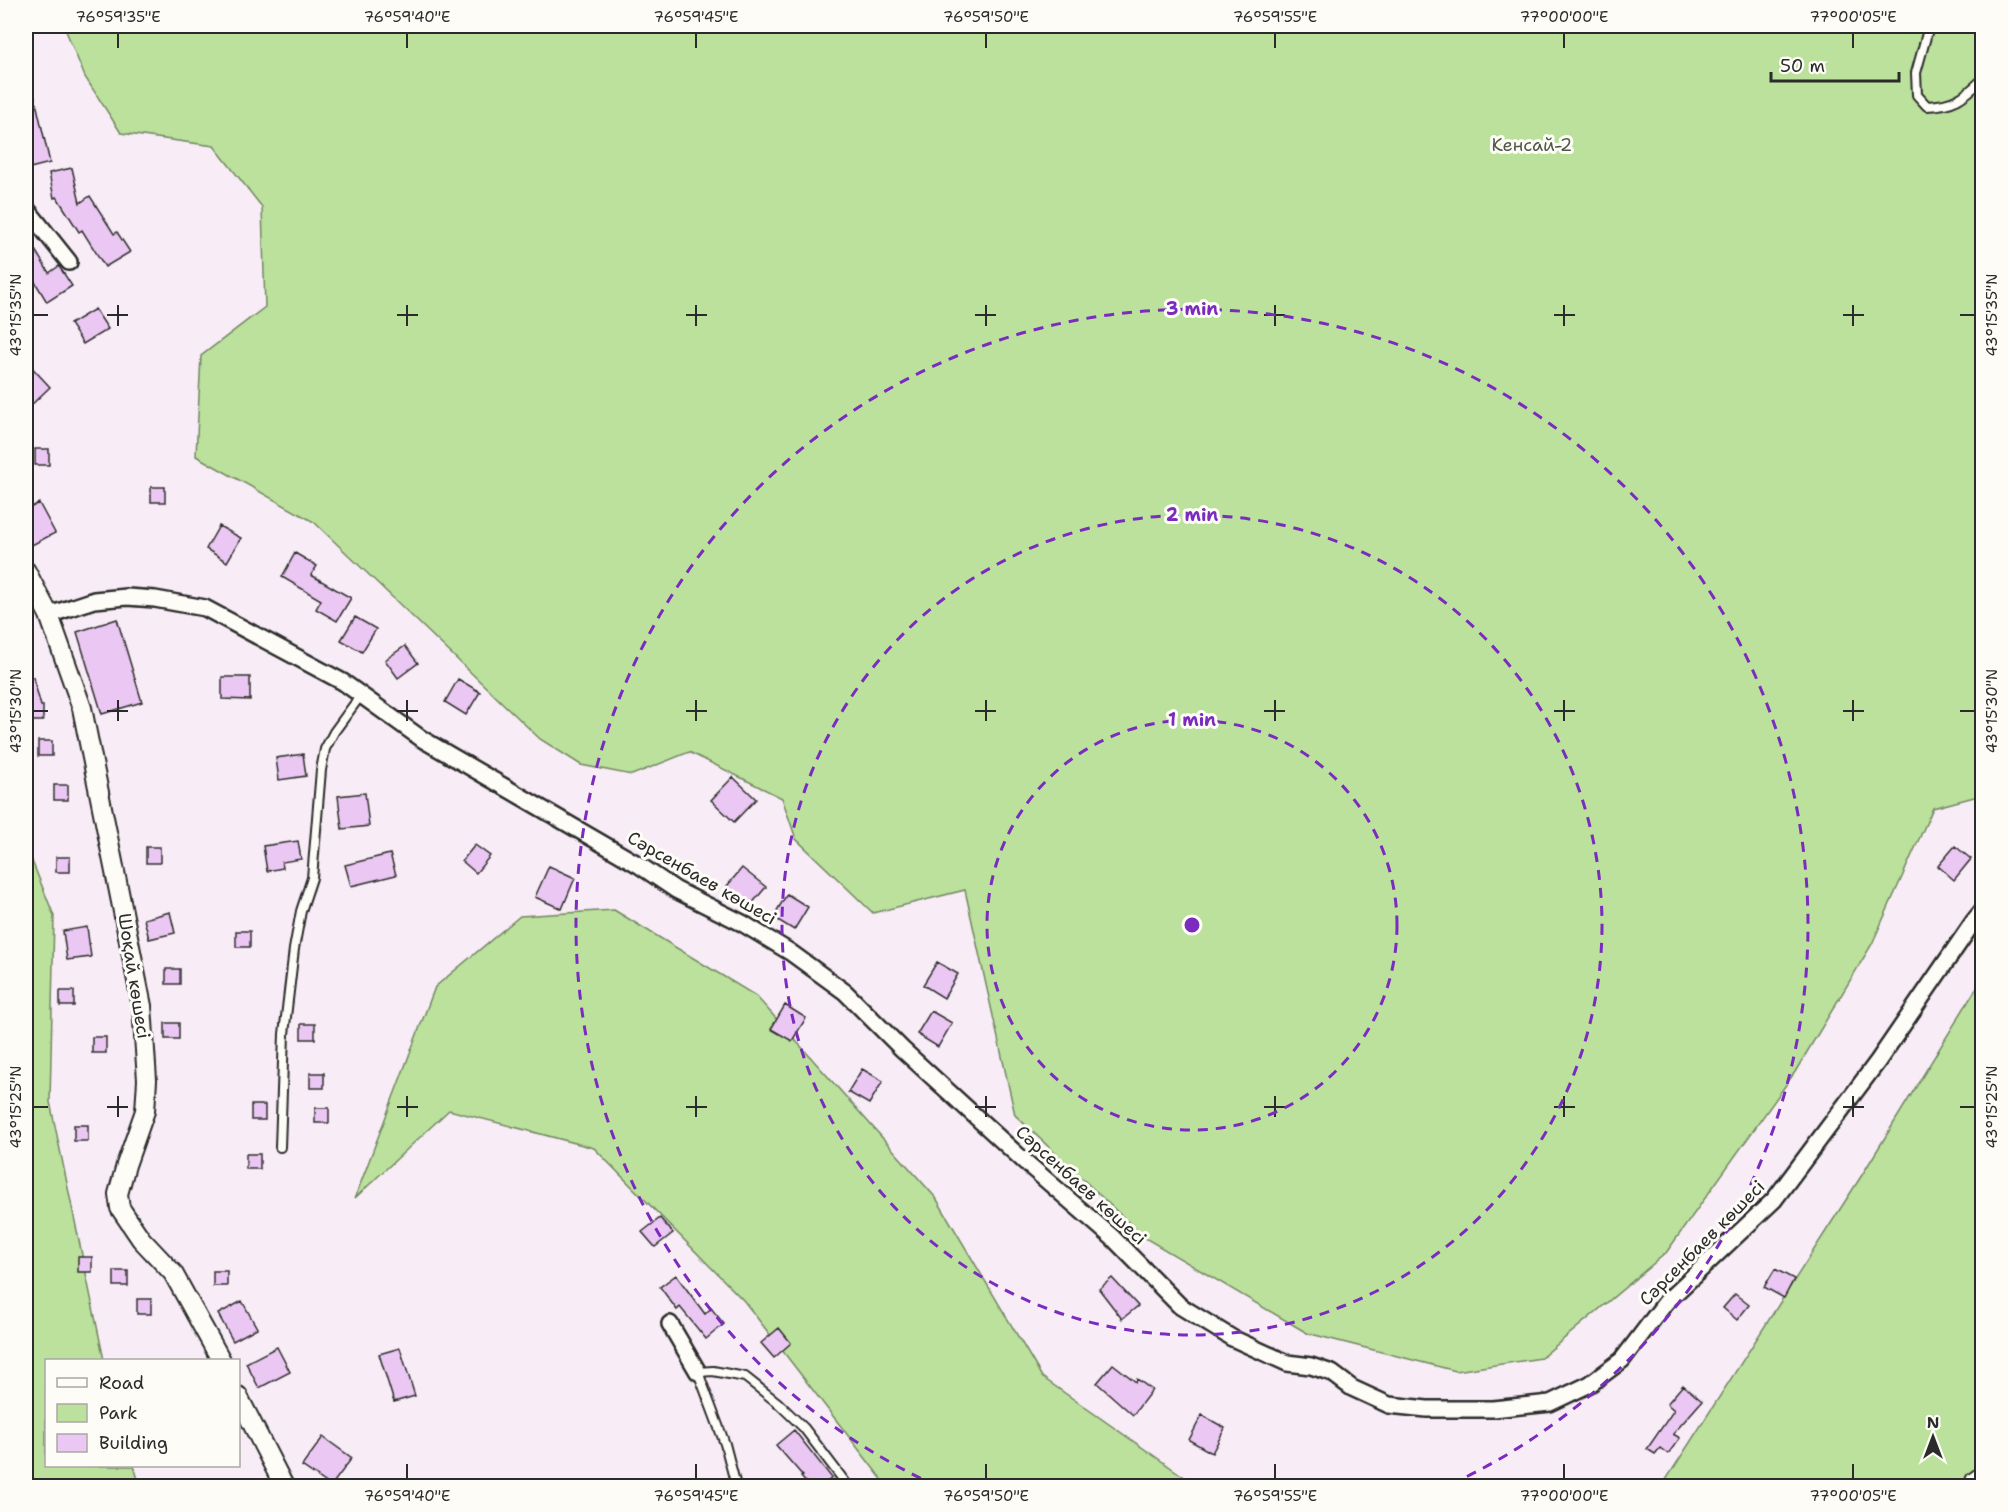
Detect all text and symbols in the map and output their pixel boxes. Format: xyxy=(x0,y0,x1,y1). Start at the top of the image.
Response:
text: 76°59'35"E xyxy=(75,7,161,27)
text: 76°59'40"E xyxy=(364,7,450,27)
text: 76°59'45"E xyxy=(654,7,738,27)
text: 76°59'50"E xyxy=(943,7,1029,27)
text: 76°59'55"E xyxy=(1233,7,1317,27)
text: 77°00'00"E xyxy=(1520,7,1608,27)
text: 77°00'05"E xyxy=(1809,7,1897,27)
scale bar xyxy=(1771,45,1898,83)
text: 50 m xyxy=(1780,54,1825,78)
park label: Кенсай-2 xyxy=(1492,133,1572,157)
text: 43°15'35"N xyxy=(6,274,26,356)
text: 43°15'35"N xyxy=(1982,274,2002,356)
text: 3 min xyxy=(1166,297,1218,321)
text: 2 min xyxy=(1166,503,1218,527)
text: 43°15'30"N xyxy=(6,669,26,753)
text: 43°15'30"N xyxy=(1982,669,2002,753)
text: 1 min xyxy=(1168,708,1216,732)
street label: Сәрсенбаев көшесі xyxy=(623,826,781,930)
street label: Шоқай көшесі xyxy=(112,911,156,1041)
centre of rings xyxy=(1182,915,1202,935)
text: 43°15'25"N xyxy=(6,1066,26,1149)
text: 43°15'25"N xyxy=(1982,1066,2002,1149)
street label: Сәрсенбаев көшесі xyxy=(1010,1120,1152,1250)
street label: Сәрсенбаев көшесі xyxy=(1634,1175,1770,1311)
legend xyxy=(45,1359,240,1467)
text: Road xyxy=(99,1371,144,1395)
text: Park xyxy=(99,1401,138,1425)
north arrow xyxy=(1903,1407,1963,1467)
text: N xyxy=(1927,1412,1939,1433)
text: Building xyxy=(99,1431,168,1455)
text: 76°59'40"E xyxy=(364,1486,450,1506)
text: 76°59'45"E xyxy=(654,1486,738,1506)
text: 76°59'50"E xyxy=(943,1486,1029,1506)
text: 76°59'55"E xyxy=(1233,1486,1317,1506)
text: 77°00'00"E xyxy=(1520,1486,1608,1506)
text: 77°00'05"E xyxy=(1809,1486,1897,1506)

